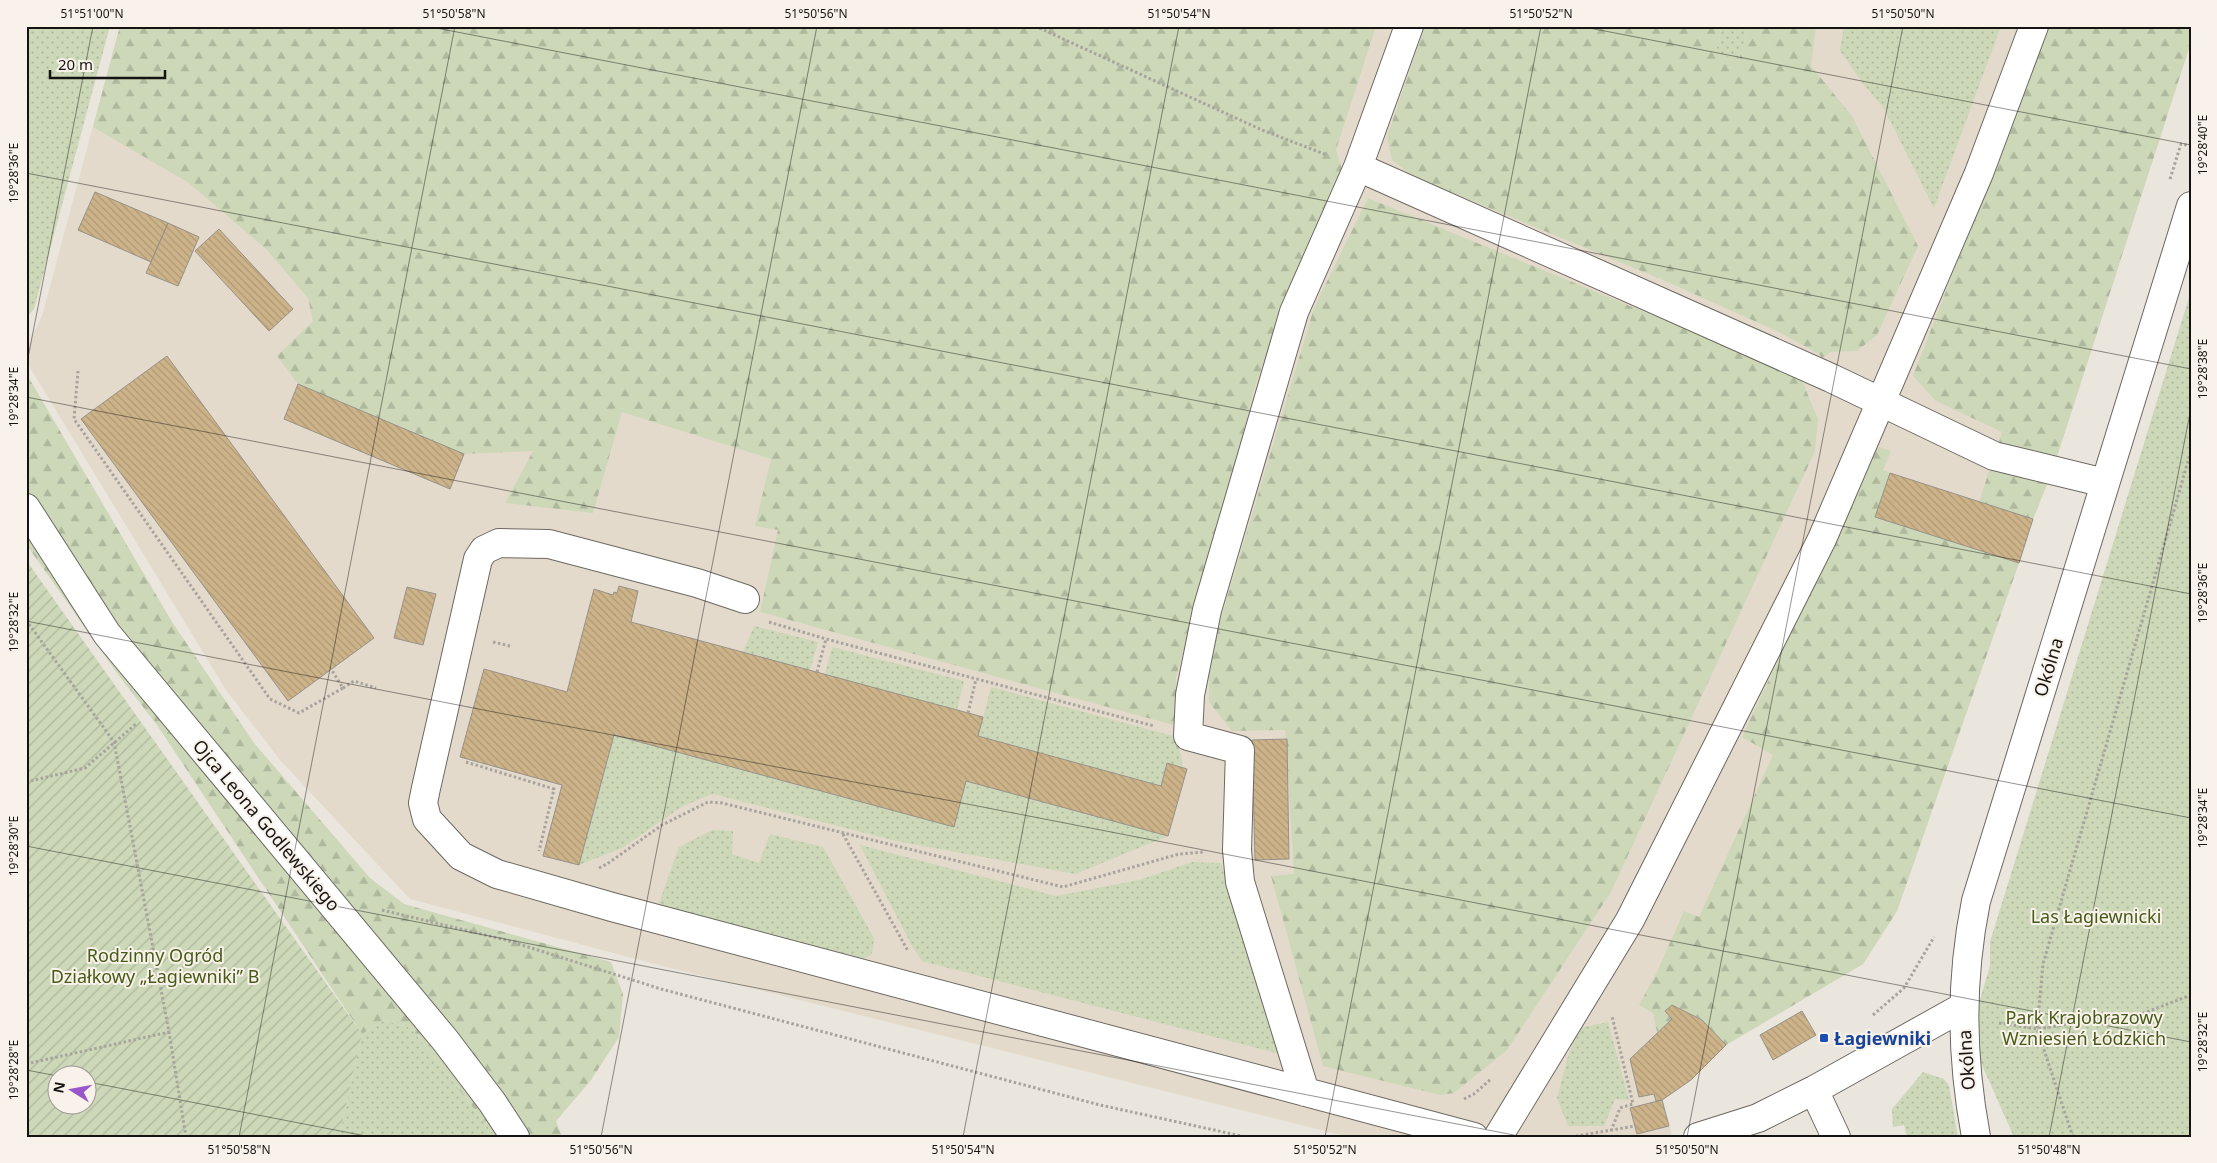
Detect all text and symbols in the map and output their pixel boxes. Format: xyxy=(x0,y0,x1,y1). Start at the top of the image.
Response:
text: 51°51'00"N xyxy=(60,5,124,22)
text: 51°50'58"N xyxy=(422,5,486,22)
text: 51°50'56"N xyxy=(784,5,848,22)
text: 51°50'54"N xyxy=(1147,5,1211,22)
text: 51°50'52"N xyxy=(1509,5,1573,22)
text: 51°50'50"N xyxy=(1871,5,1935,22)
scale bar xyxy=(50,48,165,80)
text: 20 m xyxy=(58,54,93,74)
text: 19°28'40"E xyxy=(2194,115,2211,175)
text: 19°28'36"E xyxy=(5,143,22,203)
text: 19°28'38"E xyxy=(2194,339,2211,399)
text: 19°28'34"E xyxy=(5,367,22,427)
text: 19°28'36"E xyxy=(2194,563,2211,623)
text: 19°28'32"E xyxy=(5,592,22,652)
street label: Okólna xyxy=(2028,635,2068,699)
street label: Ojca Leona Godlewskiego xyxy=(188,734,346,916)
text: 19°28'34"E xyxy=(2194,788,2211,848)
text: 19°28'30"E xyxy=(5,816,22,876)
park label: Las Łagiewnicki xyxy=(2031,904,2161,928)
park label: Rodzinny Ogród Działkowy „Łagiewniki” B xyxy=(51,943,259,988)
park label: Park Krajobrazowy Wzniesień Łódzkich xyxy=(2002,1005,2166,1050)
text: 19°28'32"E xyxy=(2194,1012,2211,1072)
place label: Łagiewniki xyxy=(1834,1026,1931,1050)
street label: Okólna xyxy=(1952,1029,1980,1091)
marker: Łagiewniki xyxy=(1818,1032,1830,1044)
text: 19°28'28"E xyxy=(5,1040,22,1100)
north arrow xyxy=(48,1066,98,1116)
text: N xyxy=(48,1080,69,1095)
text: 51°50'58"N xyxy=(207,1141,271,1158)
text: 51°50'56"N xyxy=(569,1141,633,1158)
text: 51°50'54"N xyxy=(931,1141,995,1158)
text: 51°50'52"N xyxy=(1293,1141,1357,1158)
text: 51°50'50"N xyxy=(1655,1141,1719,1158)
text: 51°50'48"N xyxy=(2017,1141,2081,1158)

